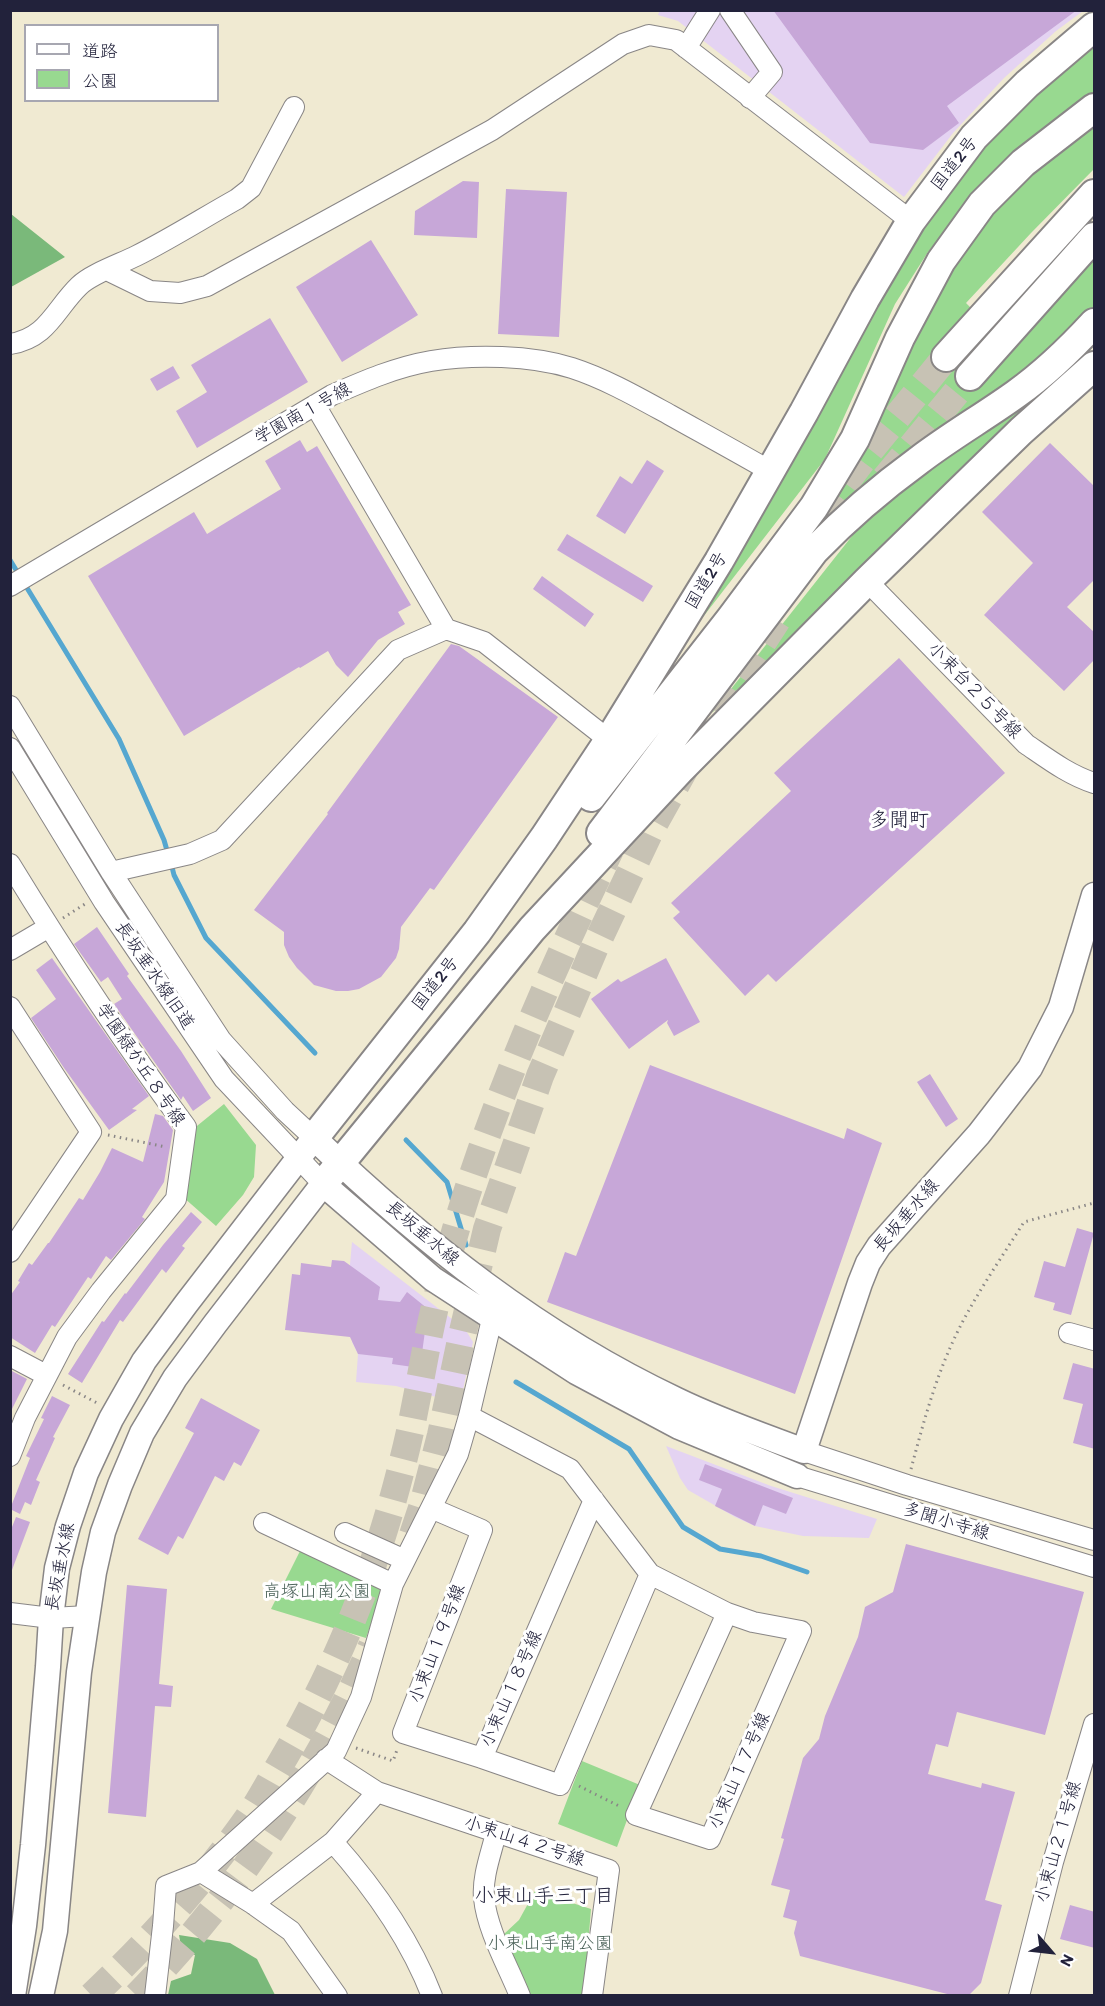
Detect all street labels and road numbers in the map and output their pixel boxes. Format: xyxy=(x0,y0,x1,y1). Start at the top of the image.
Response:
street label: 国道2号 xyxy=(927,132,983,196)
street label: 学園南１号線 xyxy=(251,378,355,450)
street label: 国道2号 xyxy=(681,548,733,614)
street label: 小束台２５号線 xyxy=(922,638,1026,744)
street label: 長坂垂水線旧道 xyxy=(110,918,198,1034)
street label: 国道2号 xyxy=(408,952,464,1016)
street label: 学園緑が丘８号線 xyxy=(91,999,189,1131)
street label: 長坂垂水線 xyxy=(869,1175,945,1257)
street label: 長坂垂水線 xyxy=(381,1197,463,1271)
street label: 多聞小寺線 xyxy=(900,1499,992,1545)
street label: 長坂垂水線 xyxy=(42,1521,80,1613)
street label: 小束山１９号線 xyxy=(405,1581,471,1707)
street label: 小束山１８号線 xyxy=(477,1627,547,1751)
street label: 小束山１７号線 xyxy=(705,1709,775,1833)
street label: 小束山２１号線 xyxy=(1031,1778,1087,1906)
street label: 小束山４２号線 xyxy=(461,1812,587,1872)

